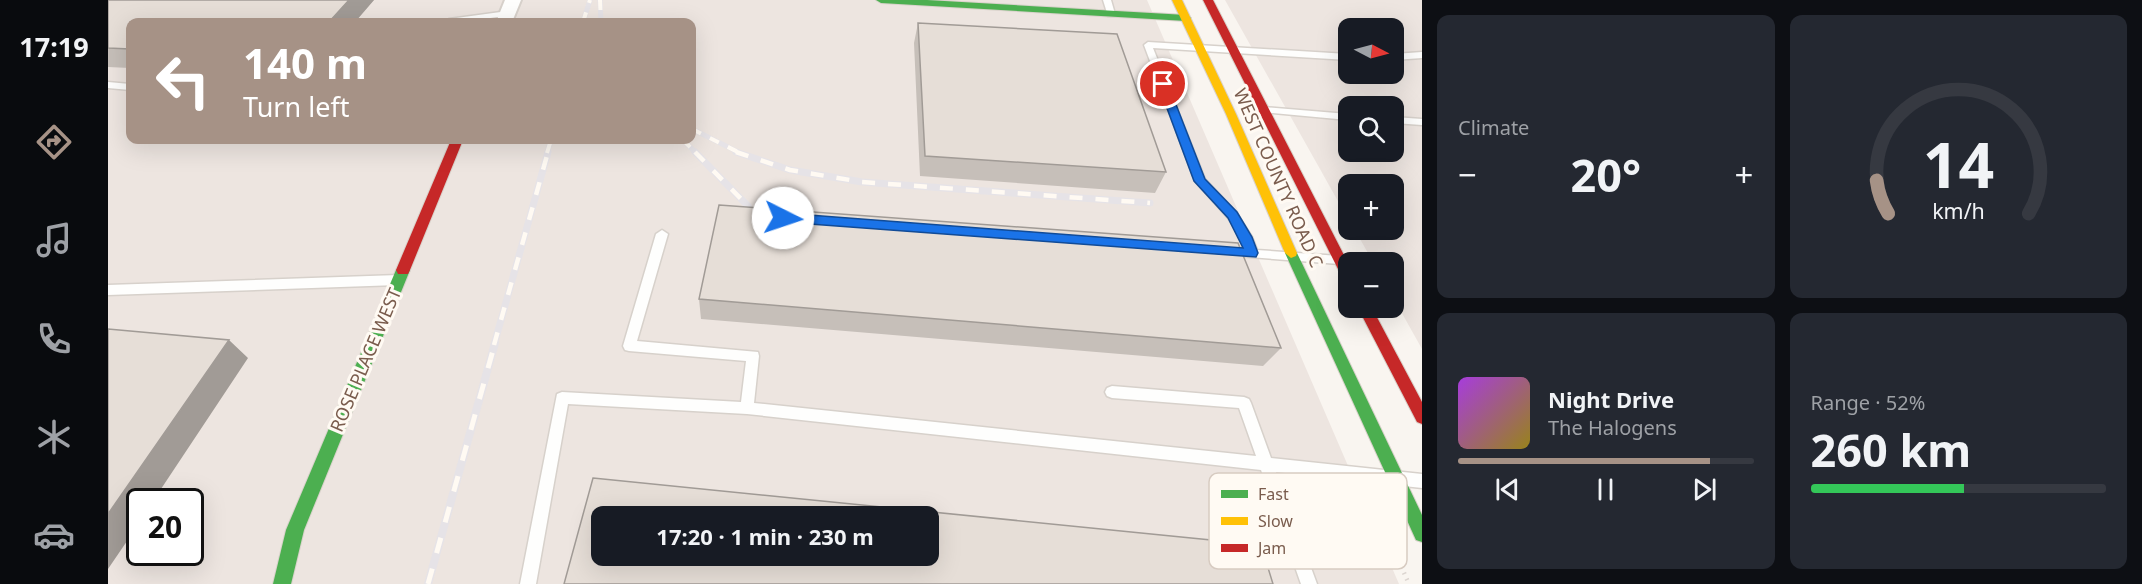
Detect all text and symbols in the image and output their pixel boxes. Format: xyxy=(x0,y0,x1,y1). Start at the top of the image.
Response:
north arrow xyxy=(1338,18,1404,84)
map controls xyxy=(1338,18,1404,318)
text: 17:19 xyxy=(19,28,89,65)
text: 140 m xyxy=(243,34,367,91)
icon: left xyxy=(144,42,222,120)
pin xyxy=(1137,58,1188,109)
icon: arrive xyxy=(1146,67,1179,100)
street label: WEST COUNTY ROAD C xyxy=(1229,84,1329,271)
text: Turn left xyxy=(243,88,349,125)
button: search xyxy=(1338,96,1404,162)
text: Climate xyxy=(1458,114,1529,141)
icon: directions xyxy=(33,121,75,163)
text: 14 xyxy=(1923,121,1994,206)
text: 20° xyxy=(1570,144,1641,205)
text: − xyxy=(1458,152,1477,197)
text: + xyxy=(1735,152,1754,197)
button: + xyxy=(1338,174,1404,240)
position arrow xyxy=(751,186,815,250)
text: km/h xyxy=(1932,196,1985,225)
icon: music xyxy=(33,219,75,261)
button: − xyxy=(1338,252,1404,318)
street label: ROSE PLACE WEST xyxy=(324,284,406,435)
icon: phone xyxy=(33,318,75,360)
text: Night Drive xyxy=(1548,384,1674,414)
text: Range · 52% xyxy=(1811,389,1925,416)
text: The Halogens xyxy=(1548,414,1677,441)
icon: climate xyxy=(33,416,75,458)
text: 260 km xyxy=(1811,419,1971,480)
legend xyxy=(1209,473,1407,569)
icon: previous xyxy=(1491,473,1524,506)
icon: pause xyxy=(1589,473,1622,506)
icon: next xyxy=(1688,473,1721,506)
text: Fast xyxy=(1258,483,1289,505)
speed limit sign: 20 xyxy=(126,488,204,566)
text: Slow xyxy=(1258,510,1293,532)
icon: car xyxy=(33,514,75,556)
text: 17:20 · 1 min · 230 m xyxy=(656,521,874,551)
text: Jam xyxy=(1256,537,1286,559)

